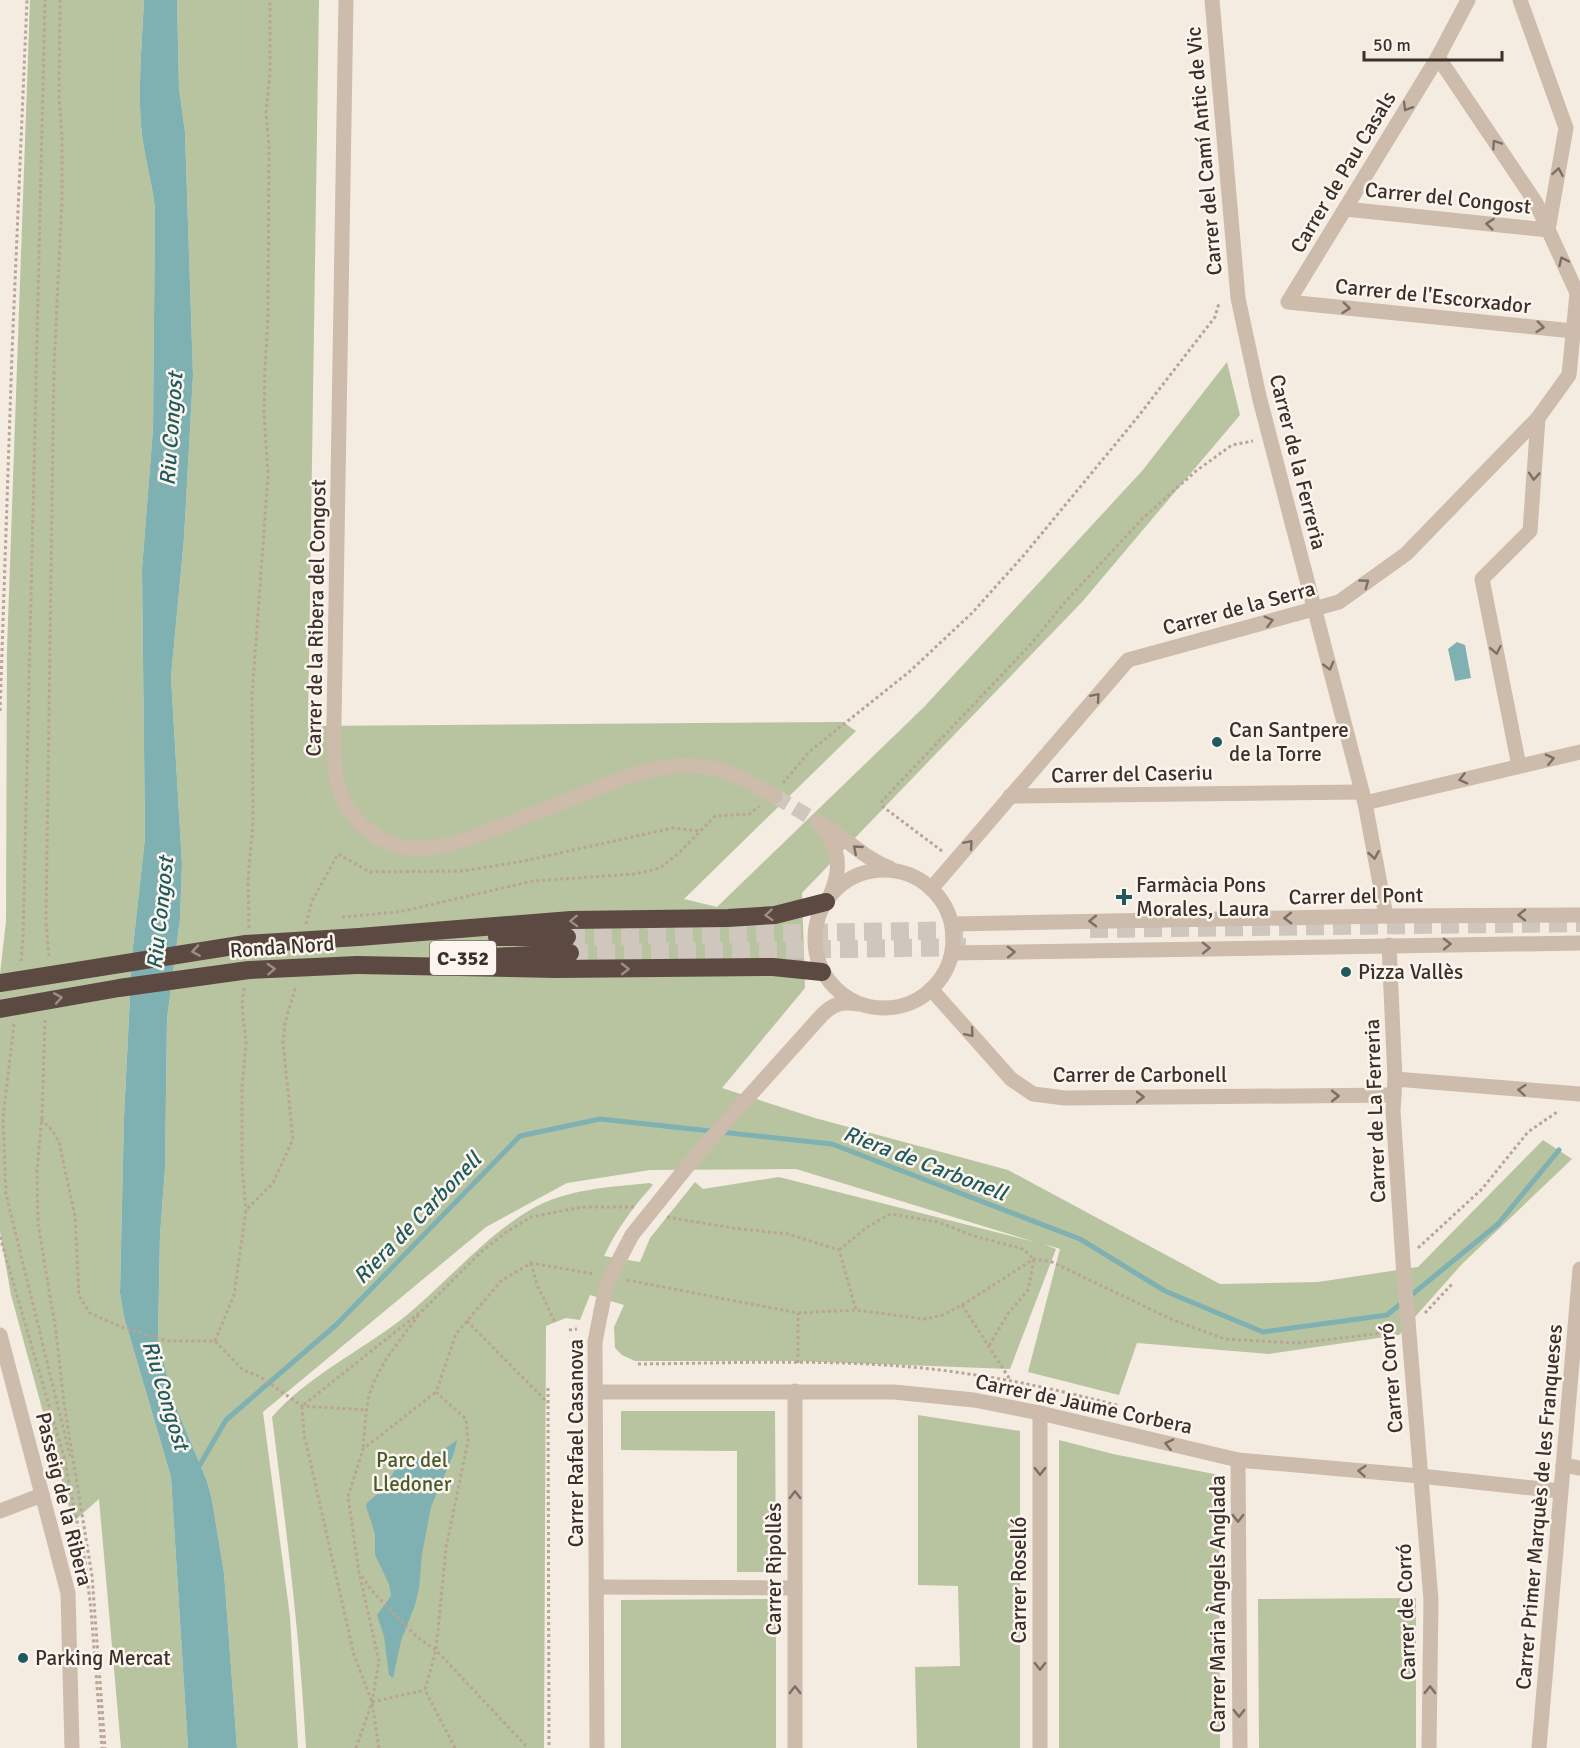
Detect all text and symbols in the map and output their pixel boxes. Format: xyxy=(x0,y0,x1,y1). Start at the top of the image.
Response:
scale bar xyxy=(1364,24,1502,62)
street label: Carrer del Camí Antic de Vic xyxy=(1180,25,1228,277)
text: 50 m xyxy=(1373,34,1411,56)
street label: Carrer de Pau Casals xyxy=(1284,86,1402,258)
one-way arrow xyxy=(1403,101,1415,111)
one-way arrow xyxy=(1492,140,1503,151)
one-way arrow xyxy=(1551,167,1564,177)
street label: Carrer del Congost xyxy=(1364,176,1532,220)
one-way arrow xyxy=(1485,218,1494,231)
one-way arrow xyxy=(1558,257,1570,268)
street label: Carrer de l'Escorxador xyxy=(1334,273,1532,319)
one-way arrow xyxy=(1342,301,1351,314)
one-way arrow xyxy=(1536,320,1545,333)
water label: Riu Congost xyxy=(154,369,189,486)
street label: Carrer de la Ferreria xyxy=(1264,372,1332,552)
one-way arrow xyxy=(1527,472,1540,481)
street label: Carrer de la Ribera del Congost xyxy=(301,479,331,757)
street label: Carrer de la Serra xyxy=(1160,575,1318,641)
one-way arrow xyxy=(1359,580,1370,591)
one-way arrow xyxy=(1264,616,1274,629)
one-way arrow xyxy=(1489,644,1502,654)
one-way arrow xyxy=(1321,661,1334,671)
one-way arrow xyxy=(1089,693,1100,704)
place label: Can Santpere de la Torre xyxy=(1229,717,1349,767)
marker: Can Santpere de la Torre xyxy=(1210,735,1224,749)
one-way arrow xyxy=(1544,753,1554,766)
street label: Carrer del Caseriu xyxy=(1051,760,1213,788)
one-way arrow xyxy=(1458,772,1468,785)
one-way arrow xyxy=(962,840,973,851)
one-way arrow xyxy=(853,845,864,856)
one-way arrow xyxy=(1367,850,1380,860)
water label: Riu Congost xyxy=(141,853,180,971)
place label: Farmàcia Pons Morales, Laura xyxy=(1136,872,1269,922)
street label: Carrer del Pont xyxy=(1288,882,1424,910)
marker: Farmàcia Pons Morales, Laura xyxy=(1117,890,1131,904)
one-way arrow xyxy=(764,908,774,921)
one-way arrow xyxy=(1517,909,1526,921)
one-way arrow xyxy=(1284,912,1293,924)
one-way arrow xyxy=(570,914,579,927)
one-way arrow xyxy=(1089,915,1098,928)
street label: Ronda Nord xyxy=(229,930,335,964)
one-way arrow xyxy=(1443,938,1452,950)
road number: C-352 xyxy=(430,941,496,975)
one-way arrow xyxy=(1201,942,1210,954)
one-way arrow xyxy=(192,945,201,957)
one-way arrow xyxy=(1006,946,1015,958)
place label: Pizza Vallès xyxy=(1358,959,1463,985)
one-way arrow xyxy=(267,963,276,976)
one-way arrow xyxy=(621,963,630,975)
marker: Pizza Vallès xyxy=(1339,965,1353,979)
one-way arrow xyxy=(53,993,62,1005)
street label: Carrer de La Ferreria xyxy=(1359,1018,1391,1204)
one-way arrow xyxy=(963,1026,974,1037)
street label: Carrer de Carbonell xyxy=(1053,1062,1227,1088)
one-way arrow xyxy=(1517,1084,1526,1097)
one-way arrow xyxy=(1330,1090,1339,1102)
one-way arrow xyxy=(1135,1091,1144,1103)
water label: Riera de Carbonell xyxy=(840,1119,1012,1207)
water label: Riera de Carbonell xyxy=(347,1145,488,1290)
street label: Carrer Corró xyxy=(1373,1322,1409,1434)
street label: Carrer Primer Marquès de les Franqueses xyxy=(1510,1323,1568,1691)
water label: Riu Congost xyxy=(137,1337,196,1455)
street label: Carrer Rafael Casanova xyxy=(563,1339,589,1547)
street label: Carrer de Jaume Corbera xyxy=(973,1368,1195,1440)
street label: Passeig de la Ribera xyxy=(30,1409,98,1589)
one-way arrow xyxy=(1164,1438,1174,1451)
park label: Parc del Lledoner xyxy=(373,1447,452,1497)
one-way arrow xyxy=(1357,1465,1366,1478)
one-way arrow xyxy=(1034,1467,1046,1476)
street label: Carrer Maria Àngels Anglada xyxy=(1205,1475,1231,1733)
one-way arrow xyxy=(789,1490,801,1499)
street label: Carrer Ripollès xyxy=(761,1502,787,1636)
one-way arrow xyxy=(1232,1514,1244,1523)
street label: Carrer Roselló xyxy=(1006,1517,1032,1643)
street label: Carrer de Corró xyxy=(1391,1543,1421,1681)
place label: Parking Mercat xyxy=(35,1645,171,1671)
marker: Parking Mercat xyxy=(16,1651,30,1665)
one-way arrow xyxy=(1034,1662,1046,1671)
one-way arrow xyxy=(789,1685,801,1694)
one-way arrow xyxy=(1424,1685,1436,1694)
one-way arrow xyxy=(1233,1709,1245,1718)

